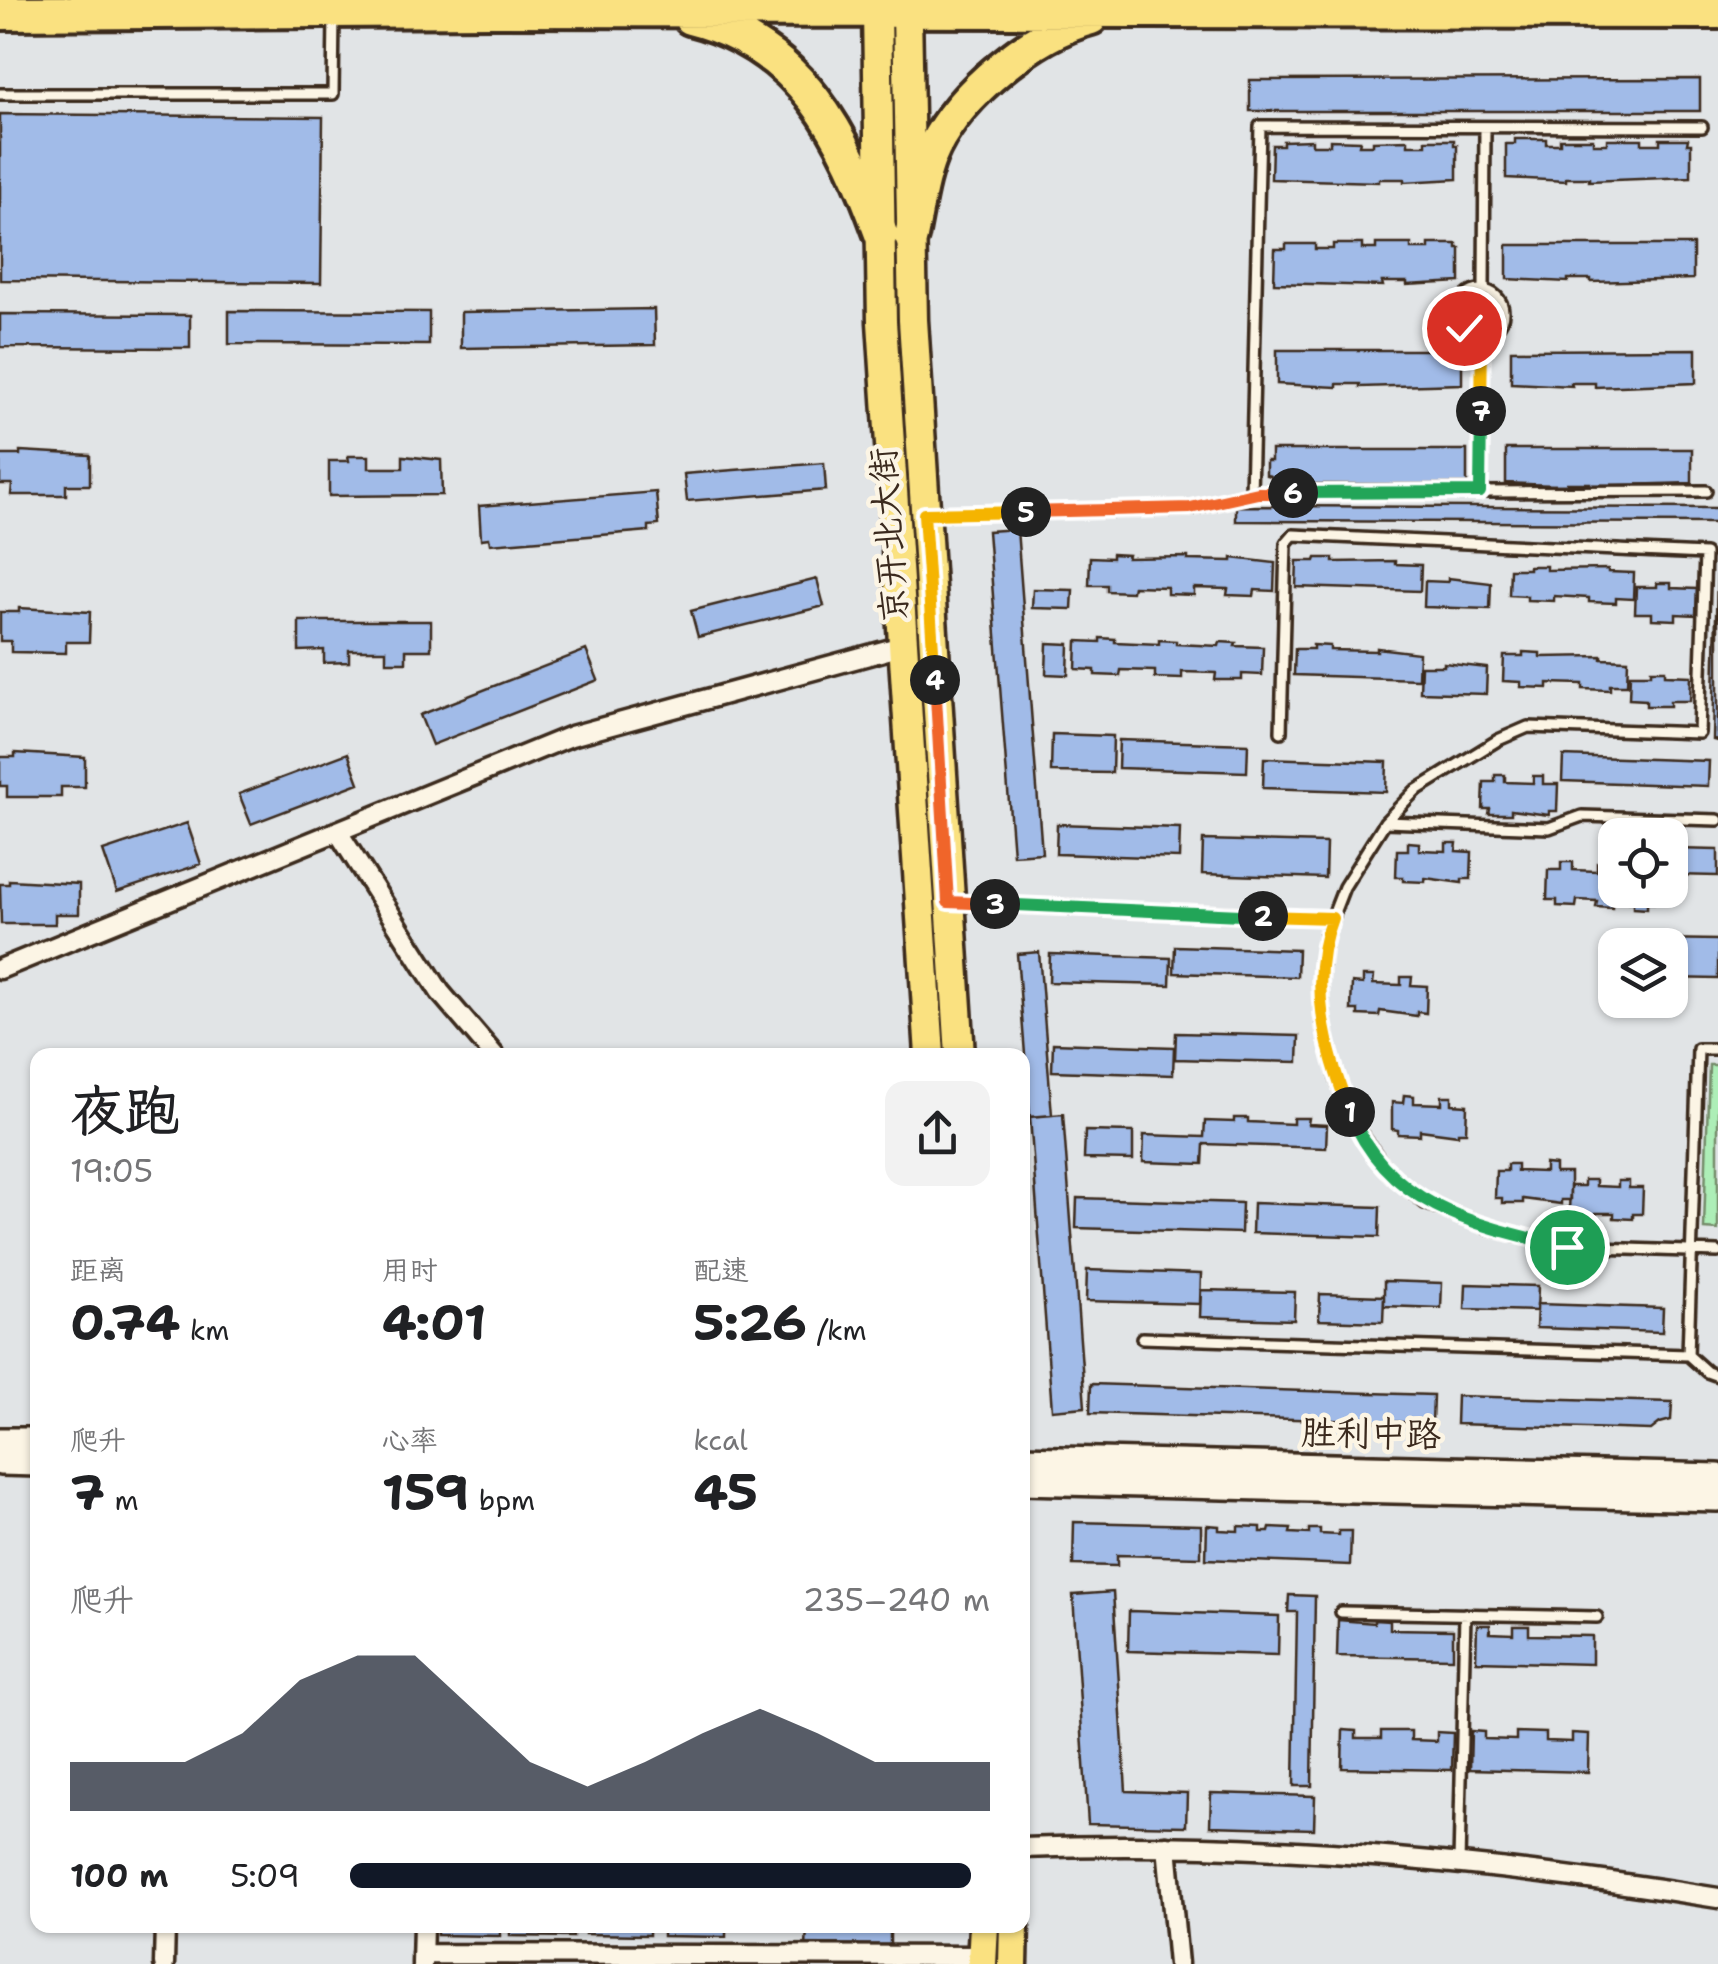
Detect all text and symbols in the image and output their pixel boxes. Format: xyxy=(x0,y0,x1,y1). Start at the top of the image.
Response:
pin xyxy=(1422,286,1507,371)
icon: check xyxy=(1437,301,1492,356)
pin: 7 xyxy=(1456,386,1506,436)
text: 7 xyxy=(1471,392,1491,430)
street label: 京开北大街 xyxy=(858,446,918,624)
pin: 6 xyxy=(1268,468,1318,518)
text: 6 xyxy=(1283,474,1303,512)
pin: 5 xyxy=(1001,487,1051,537)
text: 5 xyxy=(1017,493,1035,531)
pin: 4 xyxy=(910,655,960,705)
text: 4 xyxy=(925,661,945,699)
map controls xyxy=(1598,818,1688,1018)
button: locate xyxy=(1598,818,1688,908)
pin: 3 xyxy=(970,879,1020,929)
text: 3 xyxy=(985,885,1005,923)
pin: 2 xyxy=(1238,891,1288,941)
text: 2 xyxy=(1253,897,1273,935)
button: layers xyxy=(1598,928,1688,1018)
text: 夜跑 xyxy=(70,1074,180,1148)
button: share xyxy=(885,1081,990,1186)
pin: 1 xyxy=(1325,1087,1375,1137)
text: 1 xyxy=(1344,1093,1356,1131)
text: 19:05 xyxy=(70,1149,153,1192)
pin xyxy=(1525,1205,1610,1290)
icon: arrive xyxy=(1540,1220,1595,1275)
text: 距离 xyxy=(70,1251,126,1289)
text: 用时 xyxy=(382,1251,438,1289)
text: 配速 xyxy=(693,1251,749,1289)
text: 0.74 xyxy=(70,1289,180,1356)
text: 4:01 xyxy=(382,1289,487,1356)
text: 5:26 xyxy=(693,1289,807,1356)
text: km xyxy=(180,1311,229,1349)
text: /km xyxy=(807,1311,867,1349)
street label: 胜利中路 xyxy=(1301,1408,1441,1458)
text: 爬升 xyxy=(70,1421,126,1459)
text: 心率 xyxy=(382,1421,438,1459)
text: kcal xyxy=(693,1421,748,1459)
text: 7 xyxy=(70,1459,105,1526)
text: 159 xyxy=(382,1459,469,1526)
text: 45 xyxy=(693,1459,758,1526)
text: m xyxy=(105,1481,139,1519)
text: bpm xyxy=(469,1481,535,1519)
text: 爬升 xyxy=(70,1578,134,1621)
text: 235–240 m xyxy=(802,1578,990,1621)
text: 100 m xyxy=(70,1854,169,1897)
text: 5:09 xyxy=(230,1854,300,1897)

